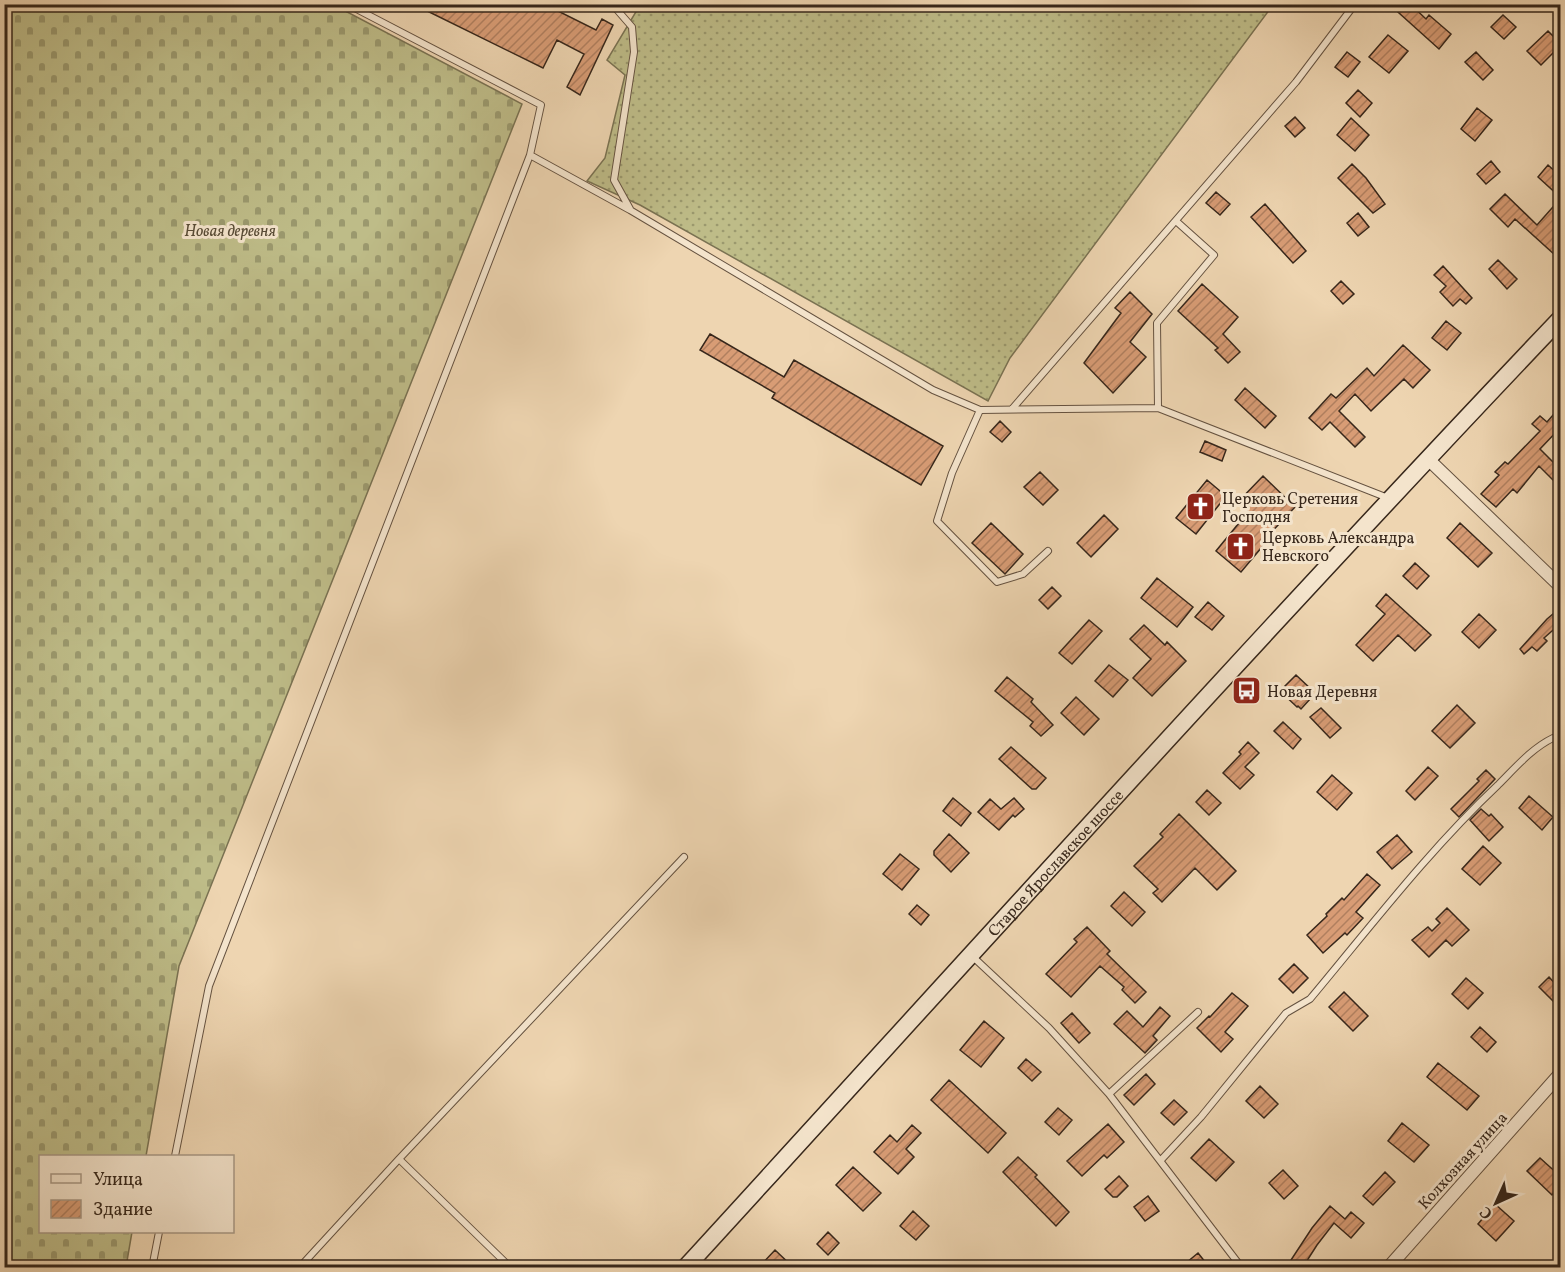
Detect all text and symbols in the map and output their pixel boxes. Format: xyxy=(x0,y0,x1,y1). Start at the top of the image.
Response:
park label: Новая деревня xyxy=(184,221,276,243)
place label: Церковь Сретения Господня xyxy=(1222,489,1358,529)
church icon: Церковь Сретения Господня xyxy=(1185,491,1217,523)
place label: Церковь Александра Невского xyxy=(1262,528,1415,568)
church icon: Церковь Александра Невского xyxy=(1225,530,1257,562)
bus stop icon: Новая Деревня xyxy=(1230,675,1262,707)
place label: Новая Деревня xyxy=(1267,682,1377,704)
street label: Старое Ярославское шоссе xyxy=(984,785,1130,942)
street label: Колхозная улица xyxy=(1414,1108,1513,1215)
legend xyxy=(39,1155,234,1233)
text: Улица xyxy=(93,1168,143,1193)
north arrow xyxy=(1466,1173,1526,1233)
text: Здание xyxy=(93,1198,153,1223)
text: С xyxy=(1475,1201,1498,1224)

